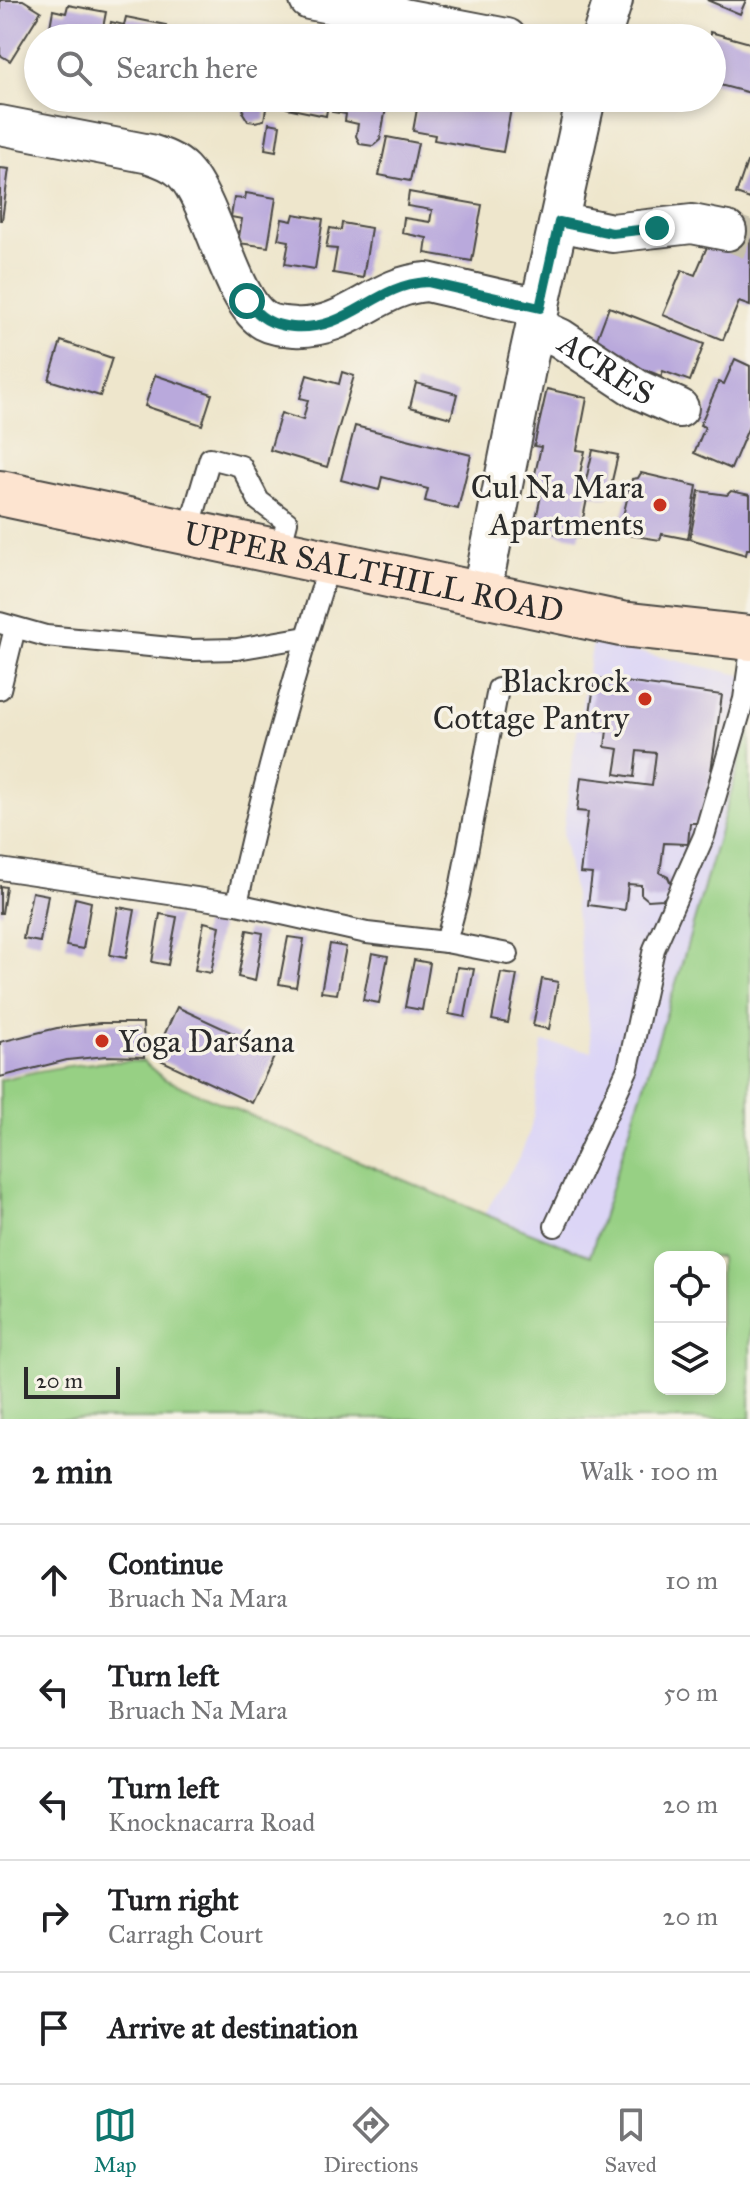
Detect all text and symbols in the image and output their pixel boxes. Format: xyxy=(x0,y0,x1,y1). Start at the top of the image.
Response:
search box xyxy=(24,24,726,112)
icon: search xyxy=(52,46,96,90)
text: Search here xyxy=(116,50,258,86)
route end xyxy=(639,210,675,246)
route start xyxy=(229,283,265,319)
street label: ACRES xyxy=(550,322,660,414)
place label: Cul Na Mara Apartments xyxy=(471,468,644,544)
marker: Cul Na Mara Apartments xyxy=(651,496,669,514)
street label: UPPER SALTHILL ROAD xyxy=(180,513,567,631)
place label: Blackrock Cottage Pantry xyxy=(433,662,630,738)
marker: Blackrock Cottage Pantry xyxy=(636,690,654,708)
place label: Yoga Darśana xyxy=(118,1022,295,1061)
marker: Yoga Darśana xyxy=(93,1032,111,1050)
map controls xyxy=(654,1251,726,1395)
button: locate xyxy=(654,1251,726,1323)
button: layers xyxy=(654,1323,726,1395)
scale bar xyxy=(24,1363,120,1399)
text: 20 m xyxy=(36,1367,83,1394)
text: 2 min xyxy=(32,1451,112,1492)
text: Walk · 100 m xyxy=(580,1455,718,1487)
text: Continue xyxy=(108,1546,223,1582)
icon: ahead xyxy=(32,1558,76,1602)
text: 10 m xyxy=(665,1564,718,1596)
text: Bruach Na Mara xyxy=(108,1582,287,1614)
text: Turn left xyxy=(108,1658,219,1694)
icon: left xyxy=(32,1670,76,1714)
text: 50 m xyxy=(663,1676,718,1708)
text: Bruach Na Mara xyxy=(108,1694,287,1726)
text: Turn left xyxy=(108,1770,219,1806)
icon: left xyxy=(32,1782,76,1826)
text: 20 m xyxy=(663,1788,718,1820)
text: Knocknacarra Road xyxy=(108,1806,315,1838)
text: Turn right xyxy=(108,1882,239,1918)
icon: right xyxy=(32,1894,76,1938)
text: 20 m xyxy=(663,1900,718,1932)
text: Carragh Court xyxy=(108,1918,263,1950)
icon: arrive xyxy=(32,2006,76,2050)
text: Arrive at destination xyxy=(108,2010,358,2046)
tab: Map xyxy=(93,2103,137,2178)
tab: Directions xyxy=(323,2103,418,2178)
tab: Saved xyxy=(605,2103,657,2178)

